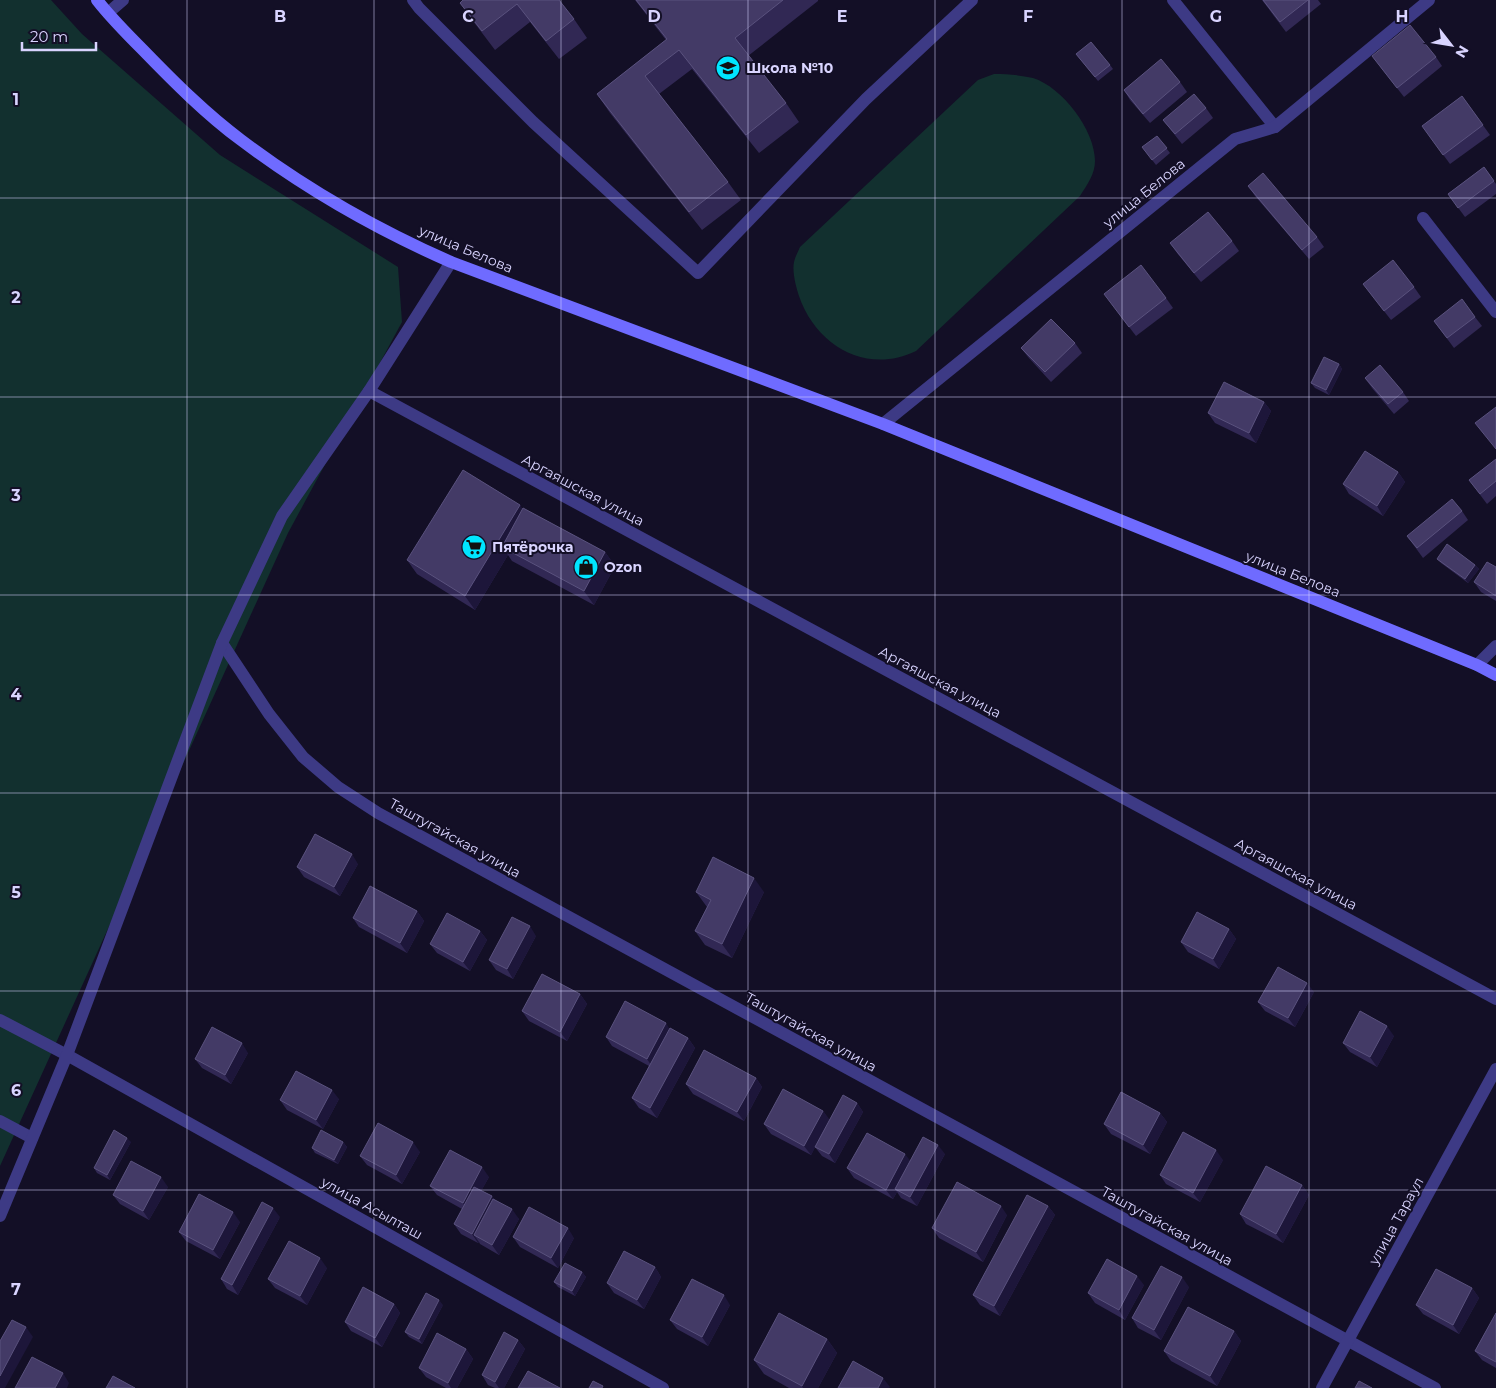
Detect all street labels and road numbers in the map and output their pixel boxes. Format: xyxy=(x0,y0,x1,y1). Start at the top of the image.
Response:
street label: улица Белова xyxy=(1099,154,1189,232)
street label: улица Белова xyxy=(415,221,516,277)
street label: Аргаяшская улица xyxy=(519,450,647,530)
street label: улица Белова xyxy=(1242,546,1343,601)
street label: Аргаяшская улица xyxy=(876,642,1004,722)
street label: Таштугайская улица xyxy=(386,794,524,882)
street label: Аргаяшская улица xyxy=(1232,834,1360,914)
street label: Таштугайская улица xyxy=(742,988,880,1076)
street label: улица Асылташ xyxy=(317,1172,426,1243)
street label: улица Тараул xyxy=(1364,1174,1427,1269)
street label: Таштугайская улица xyxy=(1098,1182,1236,1270)

